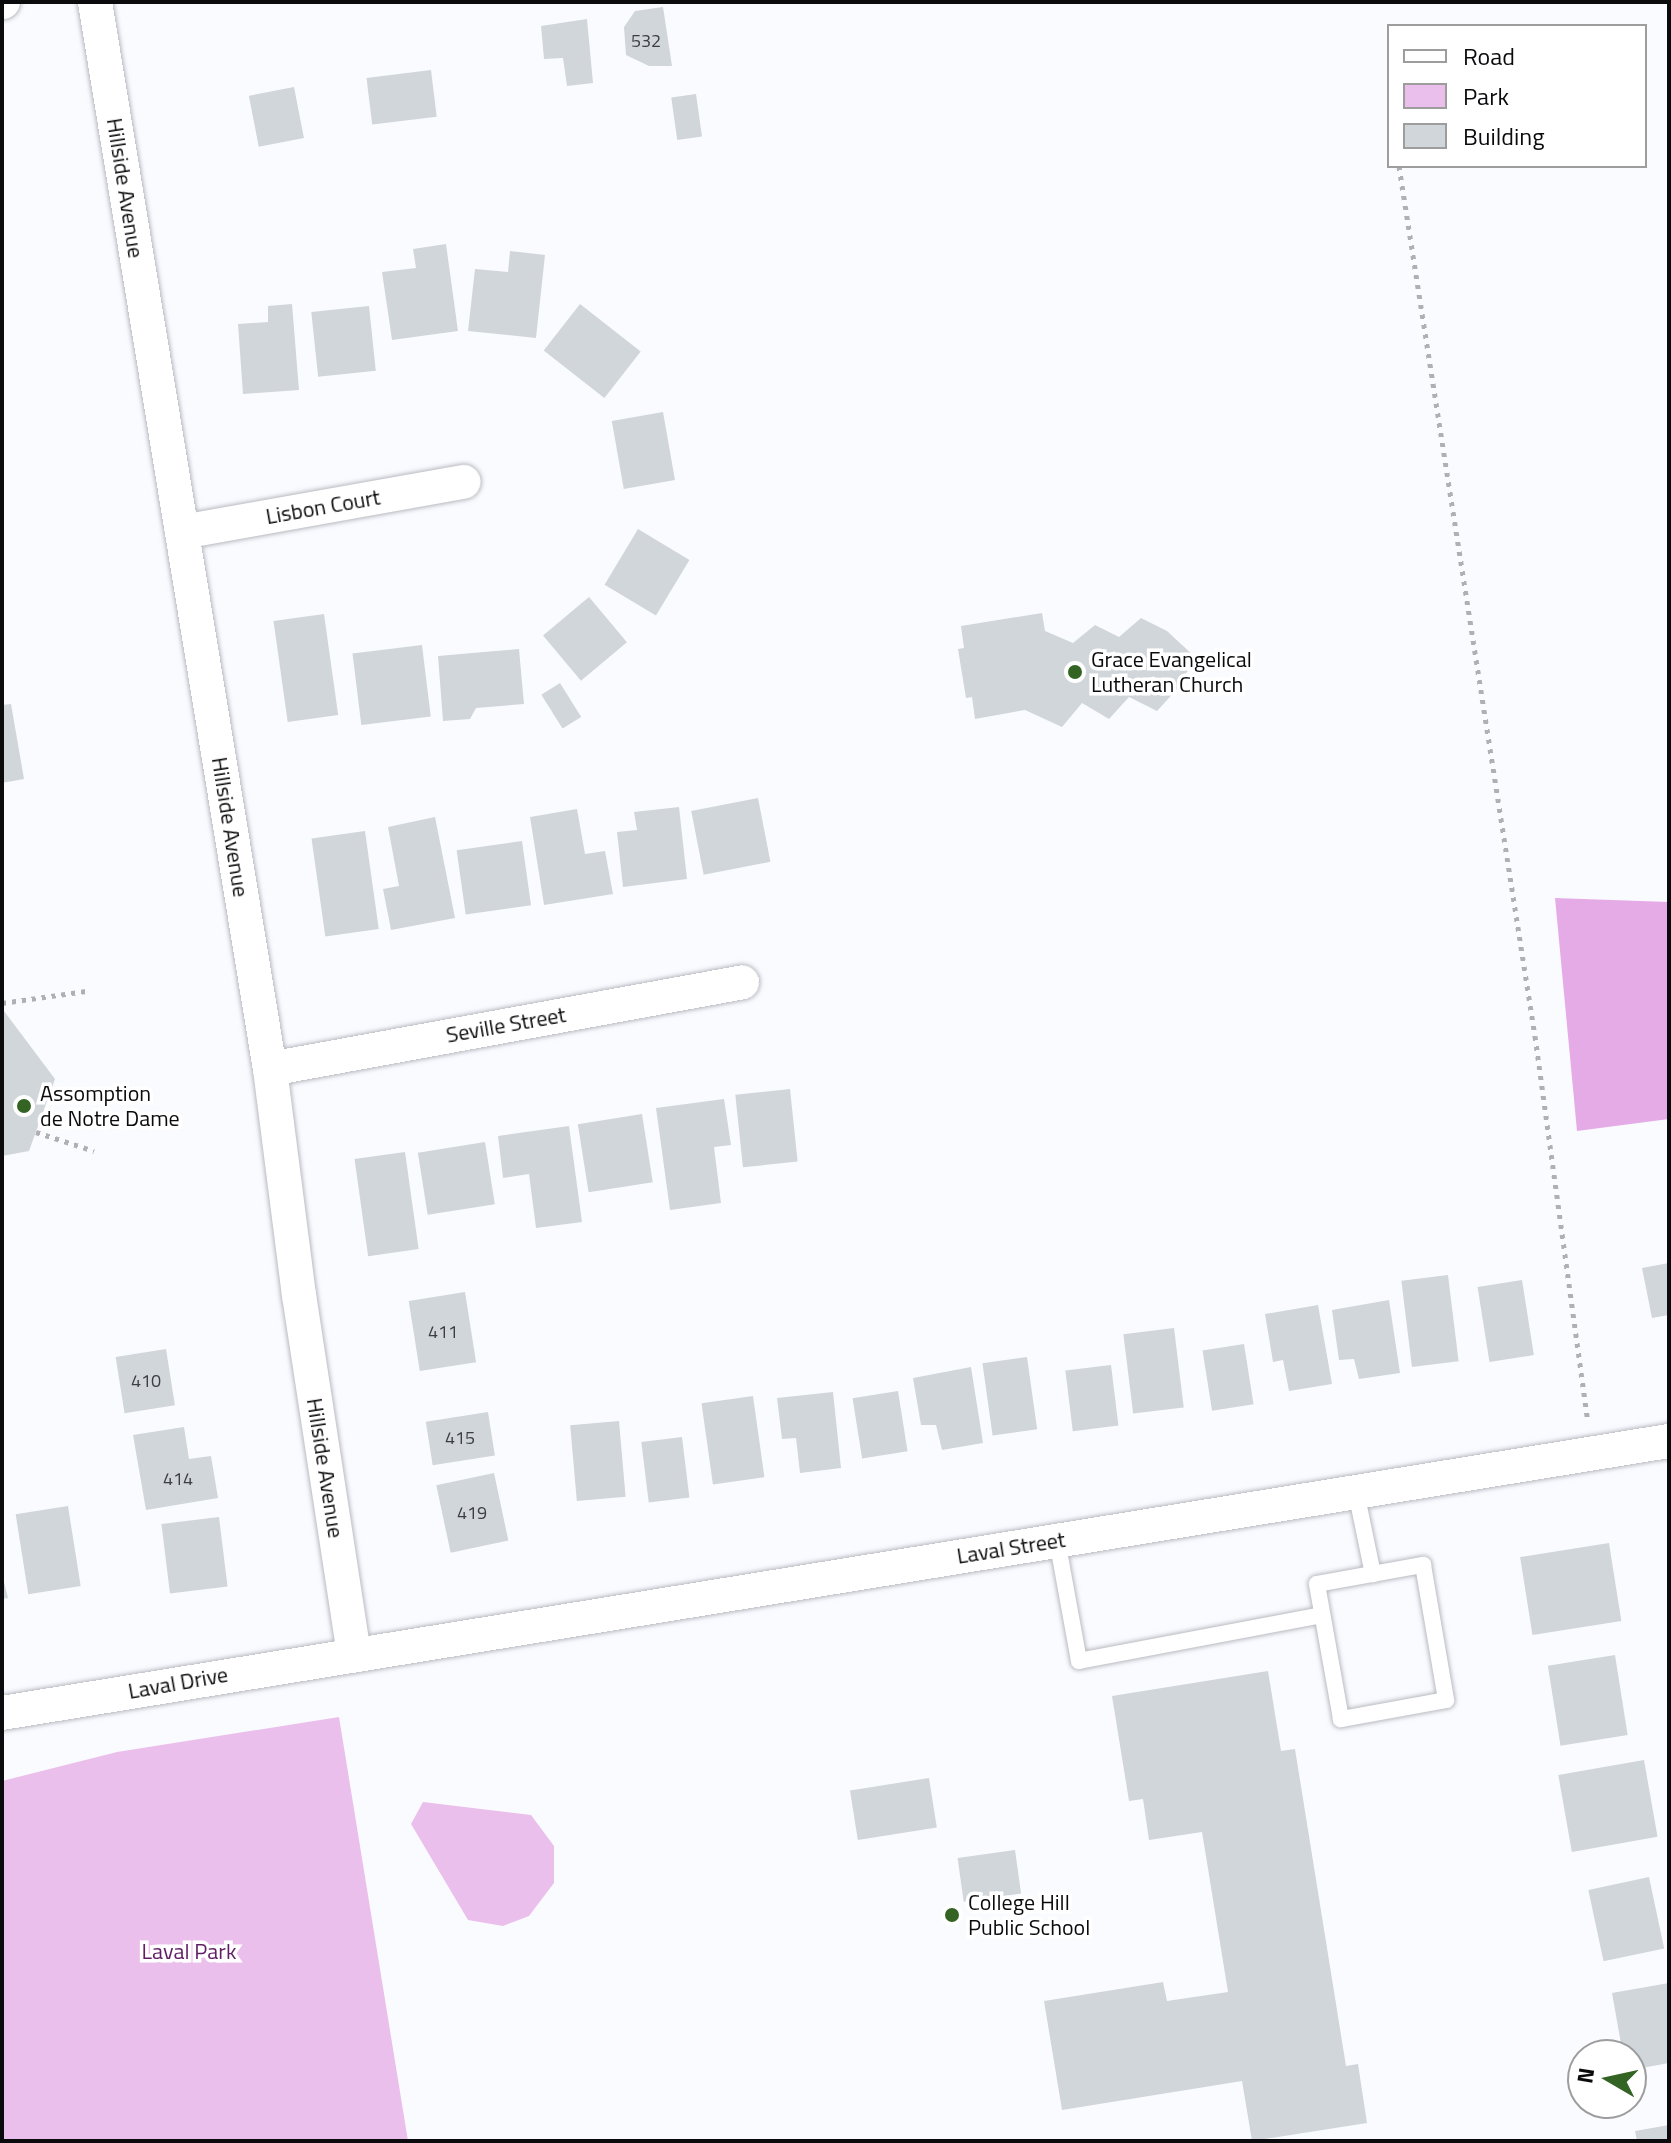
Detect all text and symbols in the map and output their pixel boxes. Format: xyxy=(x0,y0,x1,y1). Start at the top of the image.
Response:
legend xyxy=(1387,24,1647,168)
house number: 532 xyxy=(631,30,661,52)
text: Road xyxy=(1463,38,1515,74)
text: Park xyxy=(1463,78,1509,114)
street label: Hillside Avenue xyxy=(101,116,149,260)
text: Building xyxy=(1463,118,1545,154)
street label: Lisbon Court xyxy=(264,484,382,530)
place label: Grace Evangelical Lutheran Church xyxy=(1091,646,1252,698)
marker: Grace Evangelical Lutheran Church xyxy=(1066,663,1084,681)
street label: Hillside Avenue xyxy=(206,755,254,899)
street label: Seville Street xyxy=(444,1001,568,1049)
place label: Assomption de Notre Dame xyxy=(40,1080,180,1132)
marker: Assomption de Notre Dame xyxy=(15,1097,33,1115)
house number: 411 xyxy=(428,1321,458,1343)
house number: 410 xyxy=(131,1370,161,1392)
street label: Hillside Avenue xyxy=(301,1396,349,1540)
house number: 415 xyxy=(445,1427,475,1449)
house number: 414 xyxy=(163,1468,193,1490)
house number: 419 xyxy=(457,1502,487,1524)
street label: Laval Street xyxy=(955,1526,1067,1570)
street label: Laval Drive xyxy=(126,1661,230,1705)
place label: College Hill Public School xyxy=(968,1889,1090,1940)
marker: College Hill Public School xyxy=(943,1906,961,1924)
park label: Laval Park xyxy=(142,1939,236,1965)
north arrow xyxy=(1567,2039,1647,2119)
text: N xyxy=(1567,2065,1603,2086)

